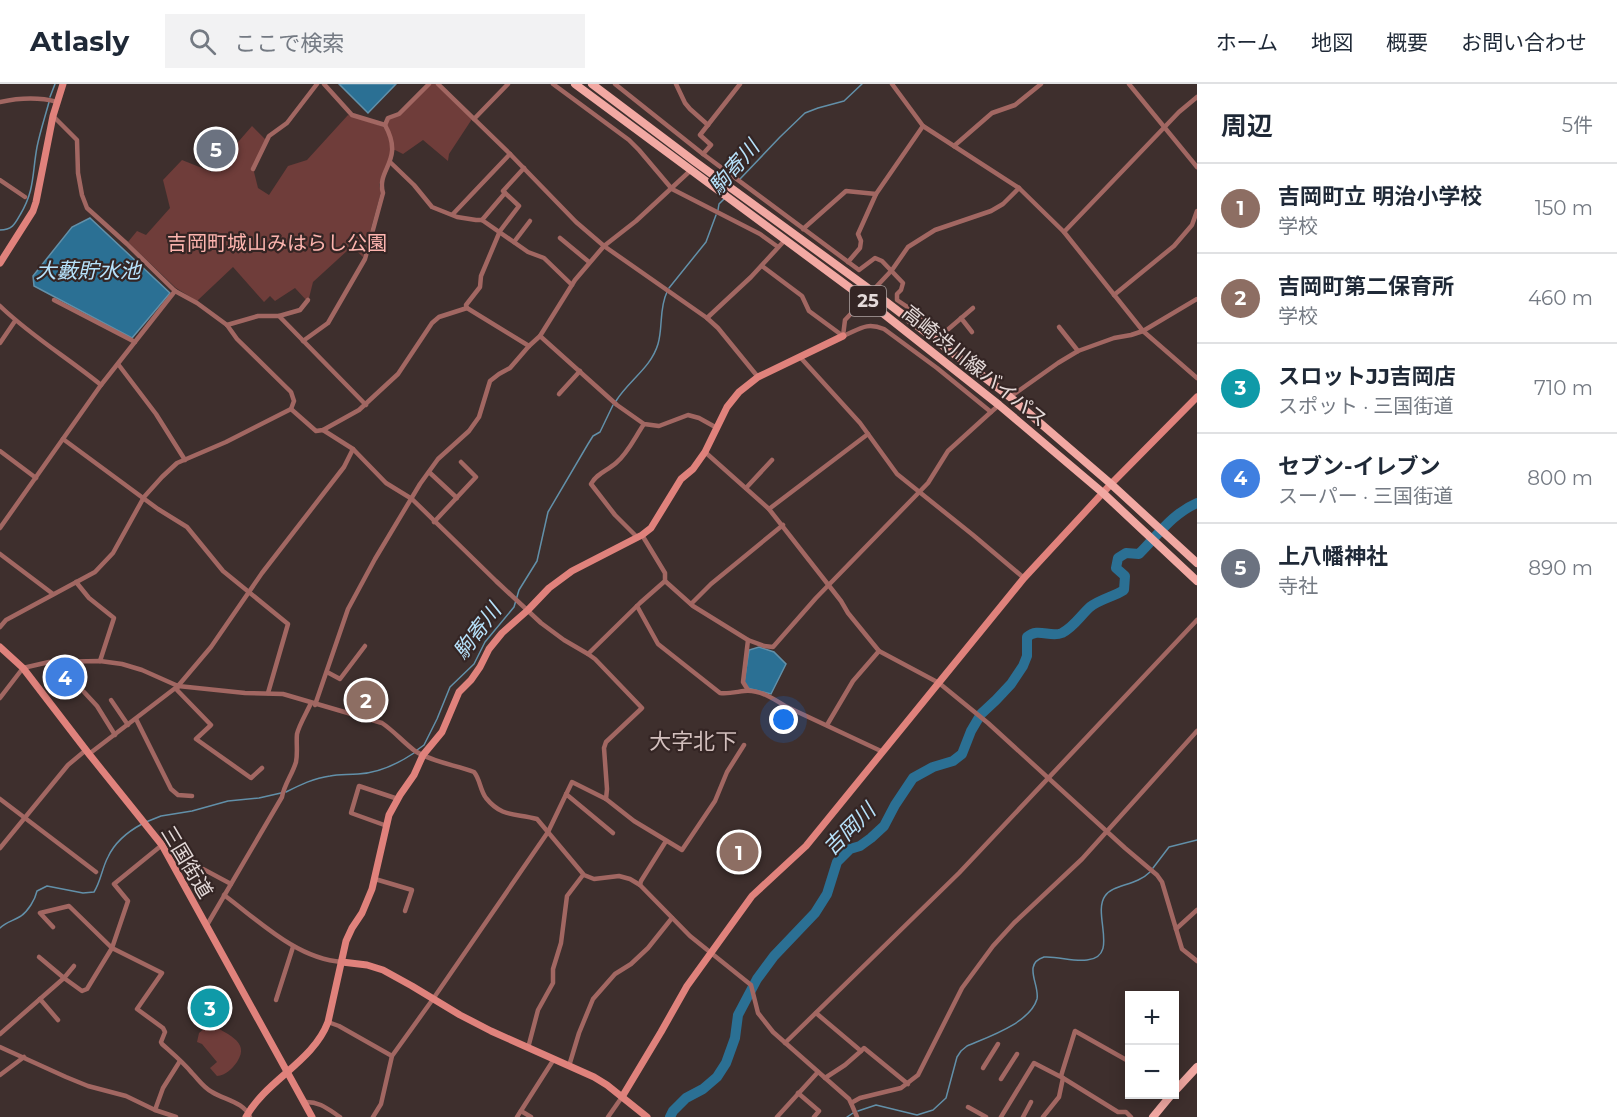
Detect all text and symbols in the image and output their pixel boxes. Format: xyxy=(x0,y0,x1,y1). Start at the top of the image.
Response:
search box xyxy=(165,14,585,68)
text: Atlasly xyxy=(30,24,129,58)
icon: search xyxy=(186,25,219,58)
text: ここで検索 xyxy=(234,30,344,57)
text: ホーム xyxy=(1216,30,1278,55)
text: 地図 xyxy=(1311,30,1353,55)
text: 概要 xyxy=(1386,30,1428,55)
text: お問い合わせ xyxy=(1461,30,1587,55)
text: 周辺 xyxy=(1221,110,1273,142)
text: 5件 xyxy=(1562,113,1593,137)
pin: 5 xyxy=(196,126,236,172)
water label: 駒寄川 xyxy=(704,134,765,199)
text: 吉岡町立 明治小学校 xyxy=(1278,183,1482,210)
text: 1 xyxy=(1237,196,1244,220)
text: 150 m xyxy=(1535,196,1593,220)
text: 学校 xyxy=(1278,214,1318,238)
park label: 吉岡町城山みはらし公園 xyxy=(167,231,387,255)
water label: 大藪貯水池 xyxy=(36,258,142,283)
text: 吉岡町第二保育所 xyxy=(1278,273,1454,300)
road number: 25 xyxy=(850,286,886,316)
text: 2 xyxy=(1235,286,1246,310)
text: 460 m xyxy=(1528,286,1593,310)
street label: 高崎渋川線バイパス xyxy=(898,300,1052,432)
text: 学校 xyxy=(1278,304,1318,328)
text: スロットJJ吉岡店 xyxy=(1278,363,1456,390)
text: 3 xyxy=(1235,376,1246,400)
text: 710 m xyxy=(1534,376,1593,400)
text: スポット · 三国街道 xyxy=(1278,394,1454,418)
text: セブン-イレブン xyxy=(1278,453,1441,480)
text: 4 xyxy=(1234,466,1247,490)
text: 800 m xyxy=(1527,466,1593,490)
text: スーパー · 三国街道 xyxy=(1278,484,1453,508)
text: 上八幡神社 xyxy=(1278,543,1388,570)
text: 5 xyxy=(1235,556,1246,580)
text: 890 m xyxy=(1528,556,1593,580)
text: 寺社 xyxy=(1278,574,1318,598)
water label: 駒寄川 xyxy=(448,597,507,664)
pin: 4 xyxy=(46,654,84,700)
pin: 2 xyxy=(346,678,386,722)
your location xyxy=(769,705,798,734)
district label: 大字北下 xyxy=(649,728,737,755)
water label: 吉岡川 xyxy=(818,796,882,860)
street label: 三国街道 xyxy=(156,822,218,902)
pin: 1 xyxy=(720,830,758,874)
pin: 3 xyxy=(190,986,230,1030)
map controls xyxy=(1125,991,1179,1099)
button: + xyxy=(1125,991,1179,1045)
button: − xyxy=(1125,1045,1179,1099)

